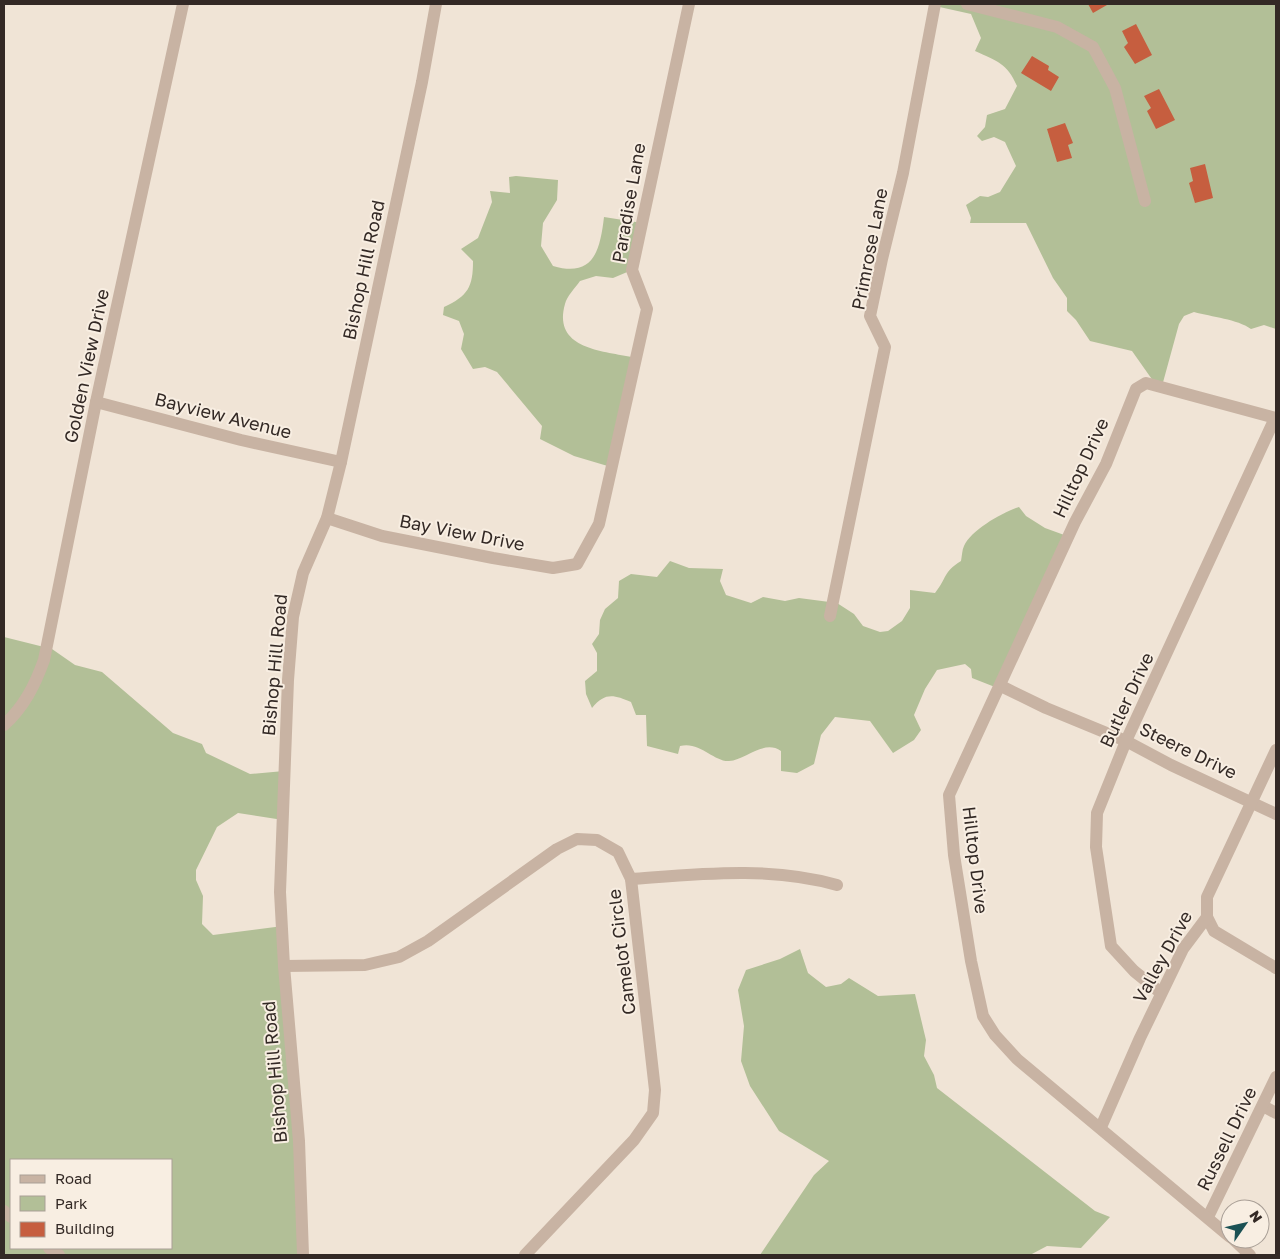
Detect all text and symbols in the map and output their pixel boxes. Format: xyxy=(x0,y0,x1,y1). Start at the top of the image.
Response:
street label: Paradise Lane xyxy=(607,141,649,264)
street label: Primrose Lane xyxy=(846,186,892,312)
street label: Bishop Hill Road xyxy=(337,198,389,342)
street label: Golden View Drive xyxy=(59,287,113,445)
street label: Bayview Avenue xyxy=(153,387,294,443)
street label: Hilltop Drive xyxy=(1047,414,1113,521)
street label: Bay View Drive xyxy=(398,509,527,555)
street label: Bishop Hill Road xyxy=(257,593,291,737)
street label: Butler Drive xyxy=(1095,649,1158,751)
street label: Steere Drive xyxy=(1136,717,1241,783)
street label: Hilltop Drive xyxy=(959,805,993,915)
street label: Camelot Circle xyxy=(602,888,640,1016)
street label: Valley Drive xyxy=(1128,907,1196,1006)
street label: Bishop Hill Road xyxy=(257,1000,291,1144)
street label: Russell Drive xyxy=(1191,1083,1261,1194)
legend xyxy=(10,1159,172,1249)
text: Road xyxy=(55,1169,92,1187)
text: Park xyxy=(55,1194,88,1212)
north arrow xyxy=(1220,1199,1270,1249)
text: N xyxy=(1246,1207,1266,1226)
text: Building xyxy=(55,1219,115,1237)

